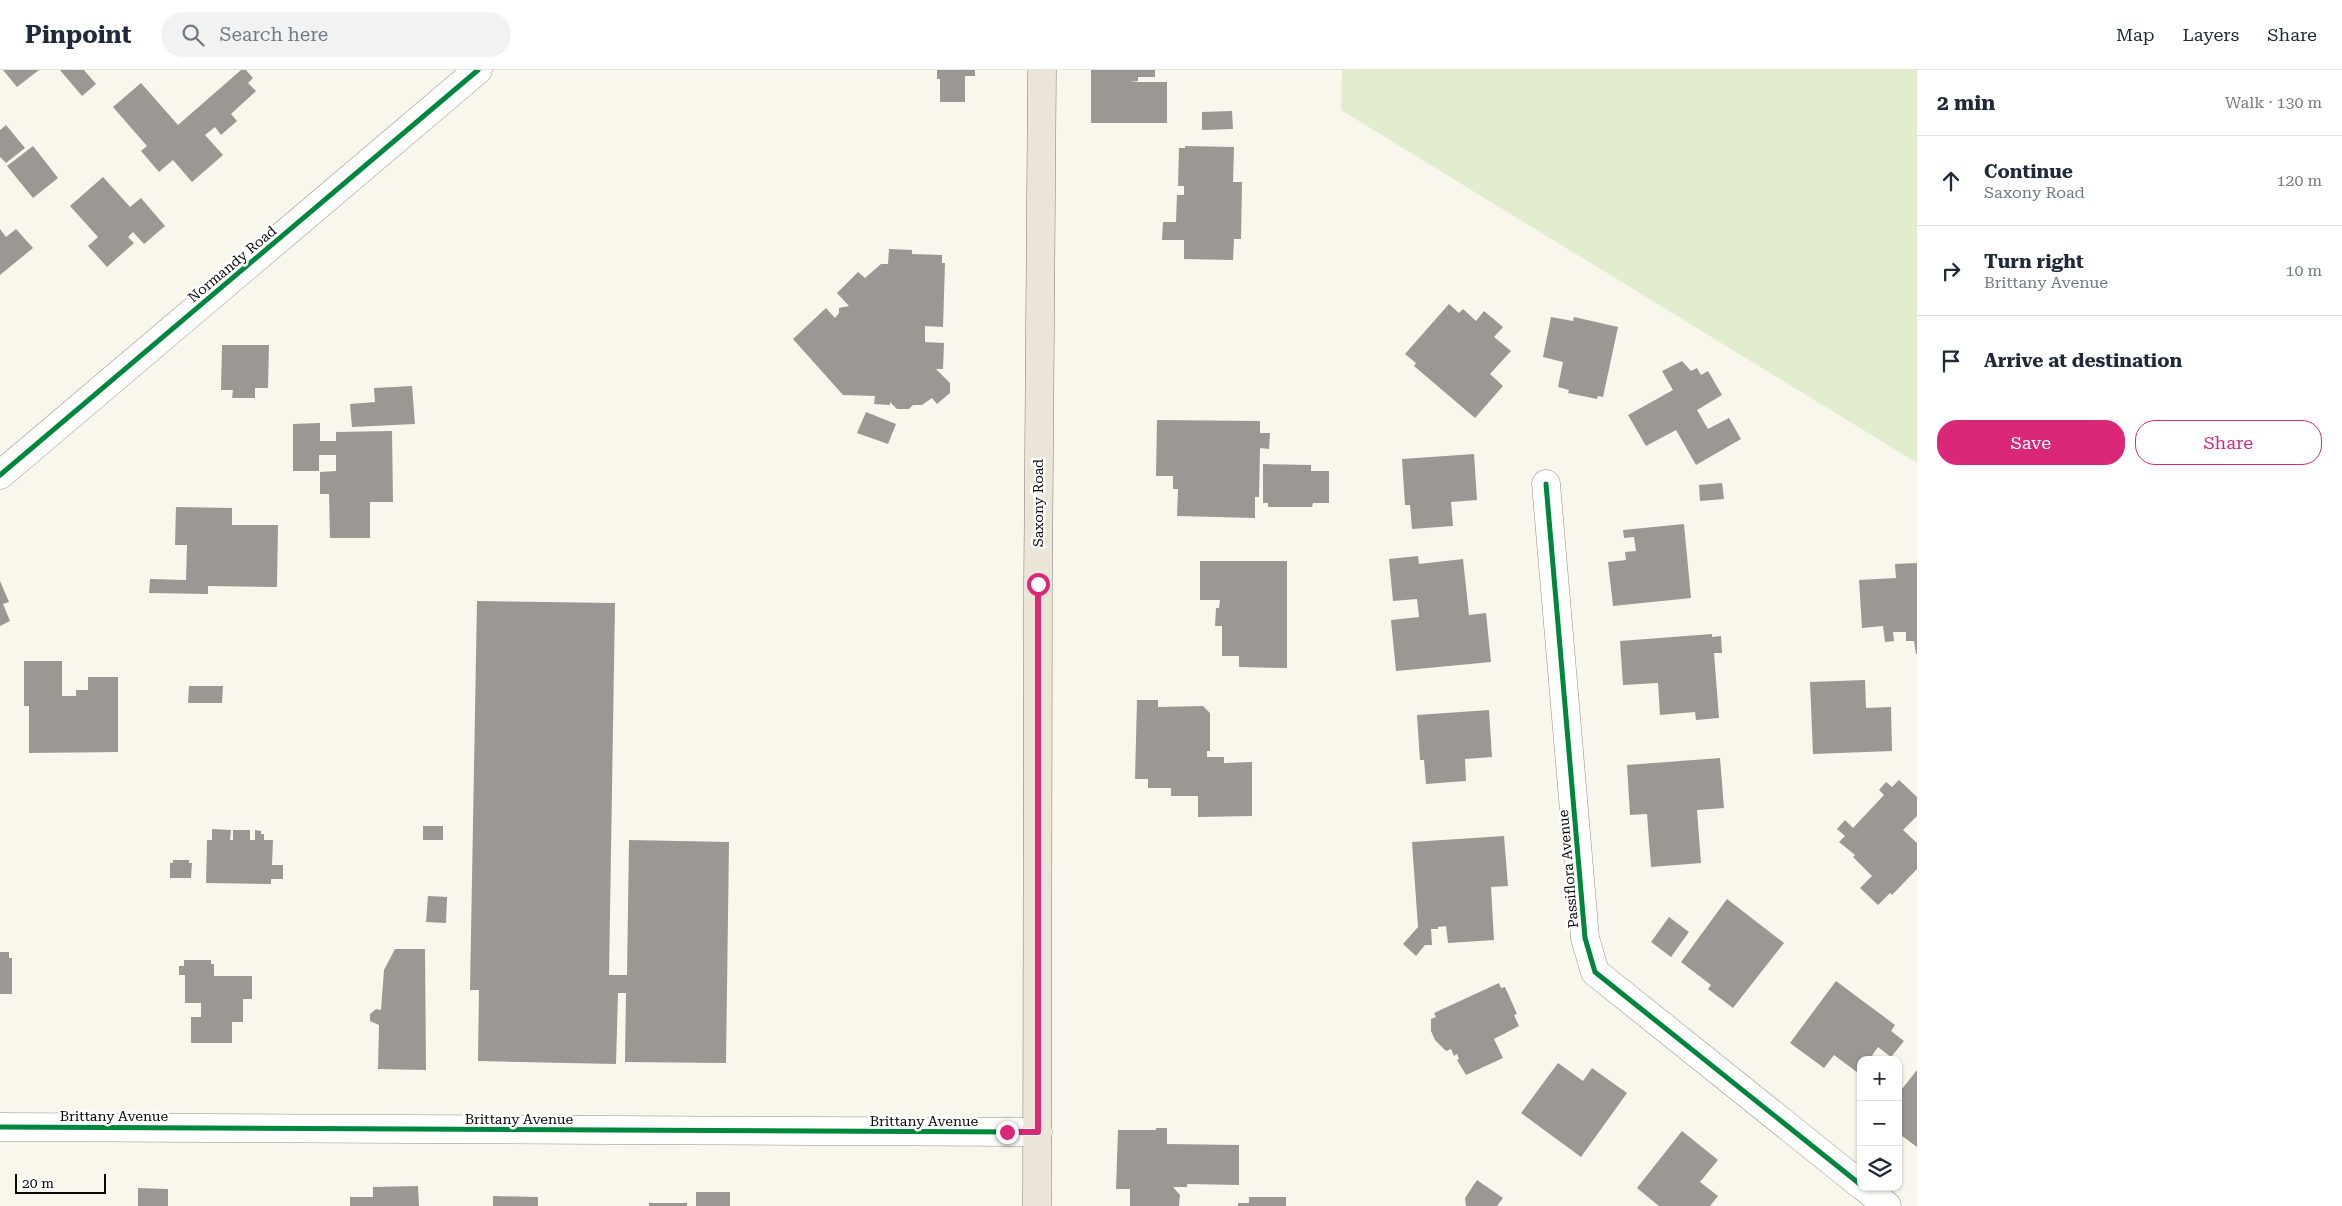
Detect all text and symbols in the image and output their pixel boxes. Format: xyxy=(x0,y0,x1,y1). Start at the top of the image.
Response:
search box xyxy=(161,12,511,57)
text: Pinpoint xyxy=(25,21,131,49)
icon: search xyxy=(179,21,207,49)
text: Search here xyxy=(219,23,328,46)
text: Map xyxy=(2116,24,2155,45)
text: Layers xyxy=(2183,24,2239,45)
text: Share xyxy=(2267,24,2317,45)
text: 2 min xyxy=(1937,91,1995,115)
text: Walk · 130 m xyxy=(2225,93,2322,112)
text: Continue xyxy=(1984,160,2073,183)
icon: ahead xyxy=(1937,167,1965,195)
text: 120 m xyxy=(2276,171,2322,190)
text: Saxony Road xyxy=(1984,183,2085,202)
street label: Normandy Road xyxy=(185,223,279,305)
text: Turn right xyxy=(1984,250,2084,273)
icon: right xyxy=(1937,257,1965,285)
text: 10 m xyxy=(2285,261,2322,280)
text: Brittany Avenue xyxy=(1984,273,2108,292)
icon: arrive xyxy=(1937,347,1965,375)
text: Arrive at destination xyxy=(1984,349,2182,372)
button: Save xyxy=(1937,420,2125,465)
button: Share xyxy=(2135,420,2322,465)
street label: Saxony Road xyxy=(1030,459,1046,547)
route start xyxy=(1027,573,1050,596)
street label: Passiflora Avenue xyxy=(1555,809,1581,929)
map controls xyxy=(1857,1056,1902,1191)
button: + xyxy=(1857,1056,1902,1101)
button: − xyxy=(1857,1101,1902,1146)
street label: Brittany Avenue xyxy=(60,1108,169,1124)
street label: Brittany Avenue xyxy=(465,1111,574,1127)
street label: Brittany Avenue xyxy=(870,1113,979,1129)
route end xyxy=(996,1121,1019,1144)
button: layers xyxy=(1857,1146,1902,1191)
scale bar xyxy=(15,1171,106,1194)
text: 20 m xyxy=(22,1175,54,1191)

